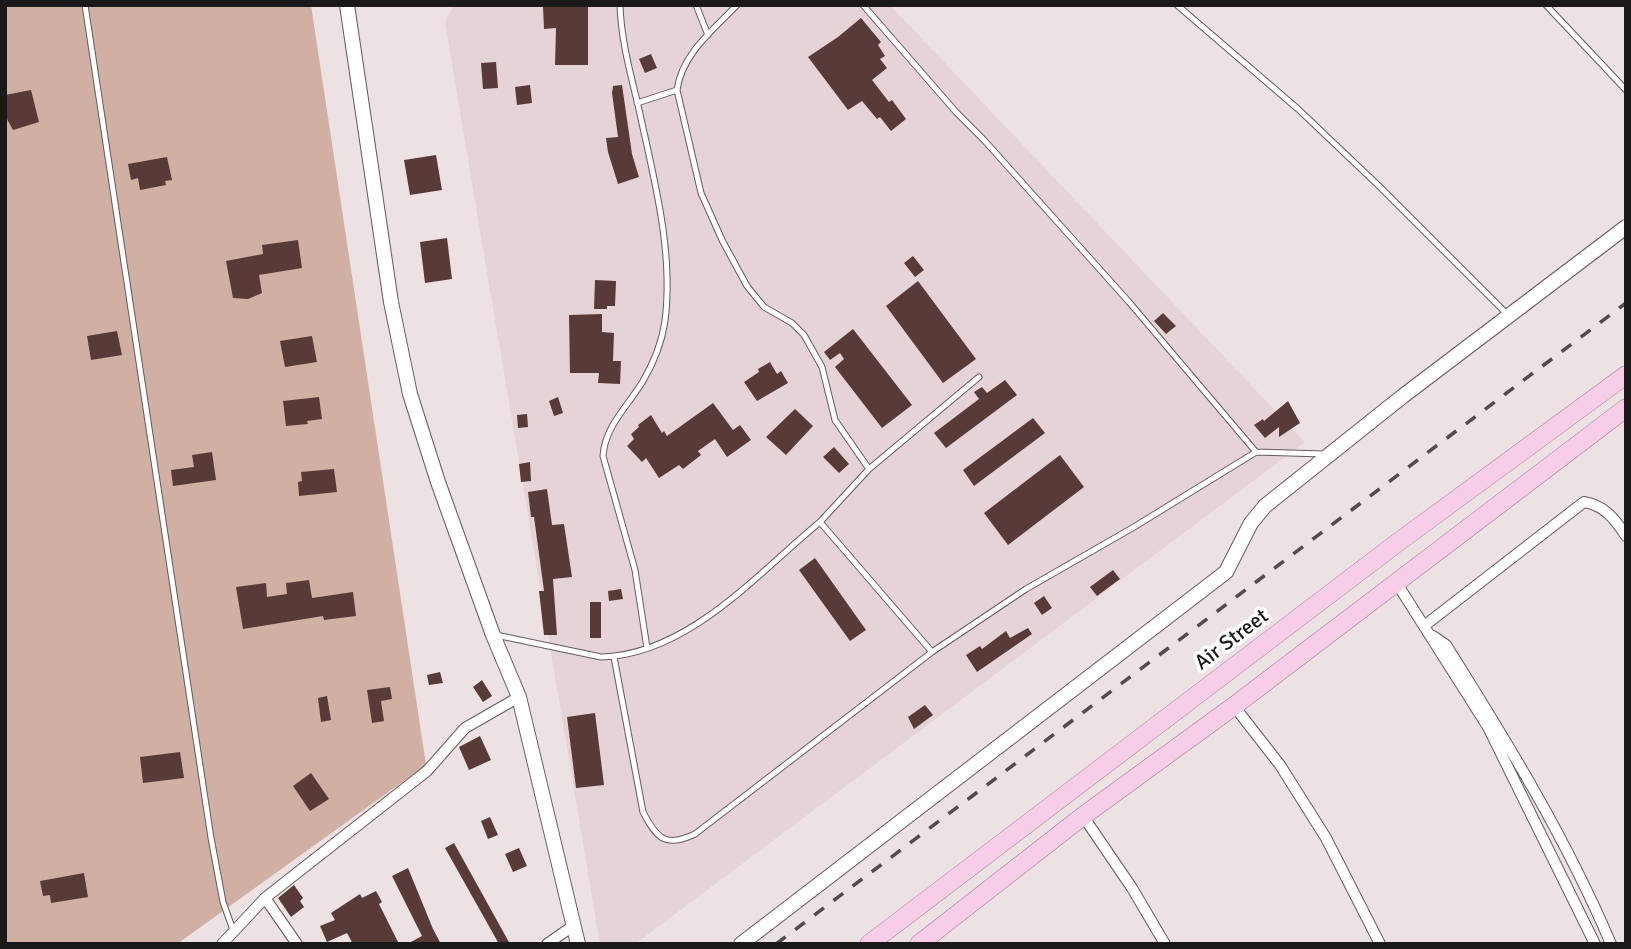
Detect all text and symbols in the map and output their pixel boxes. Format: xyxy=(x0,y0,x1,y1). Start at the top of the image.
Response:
street label: Air Street xyxy=(1190,604,1274,676)

